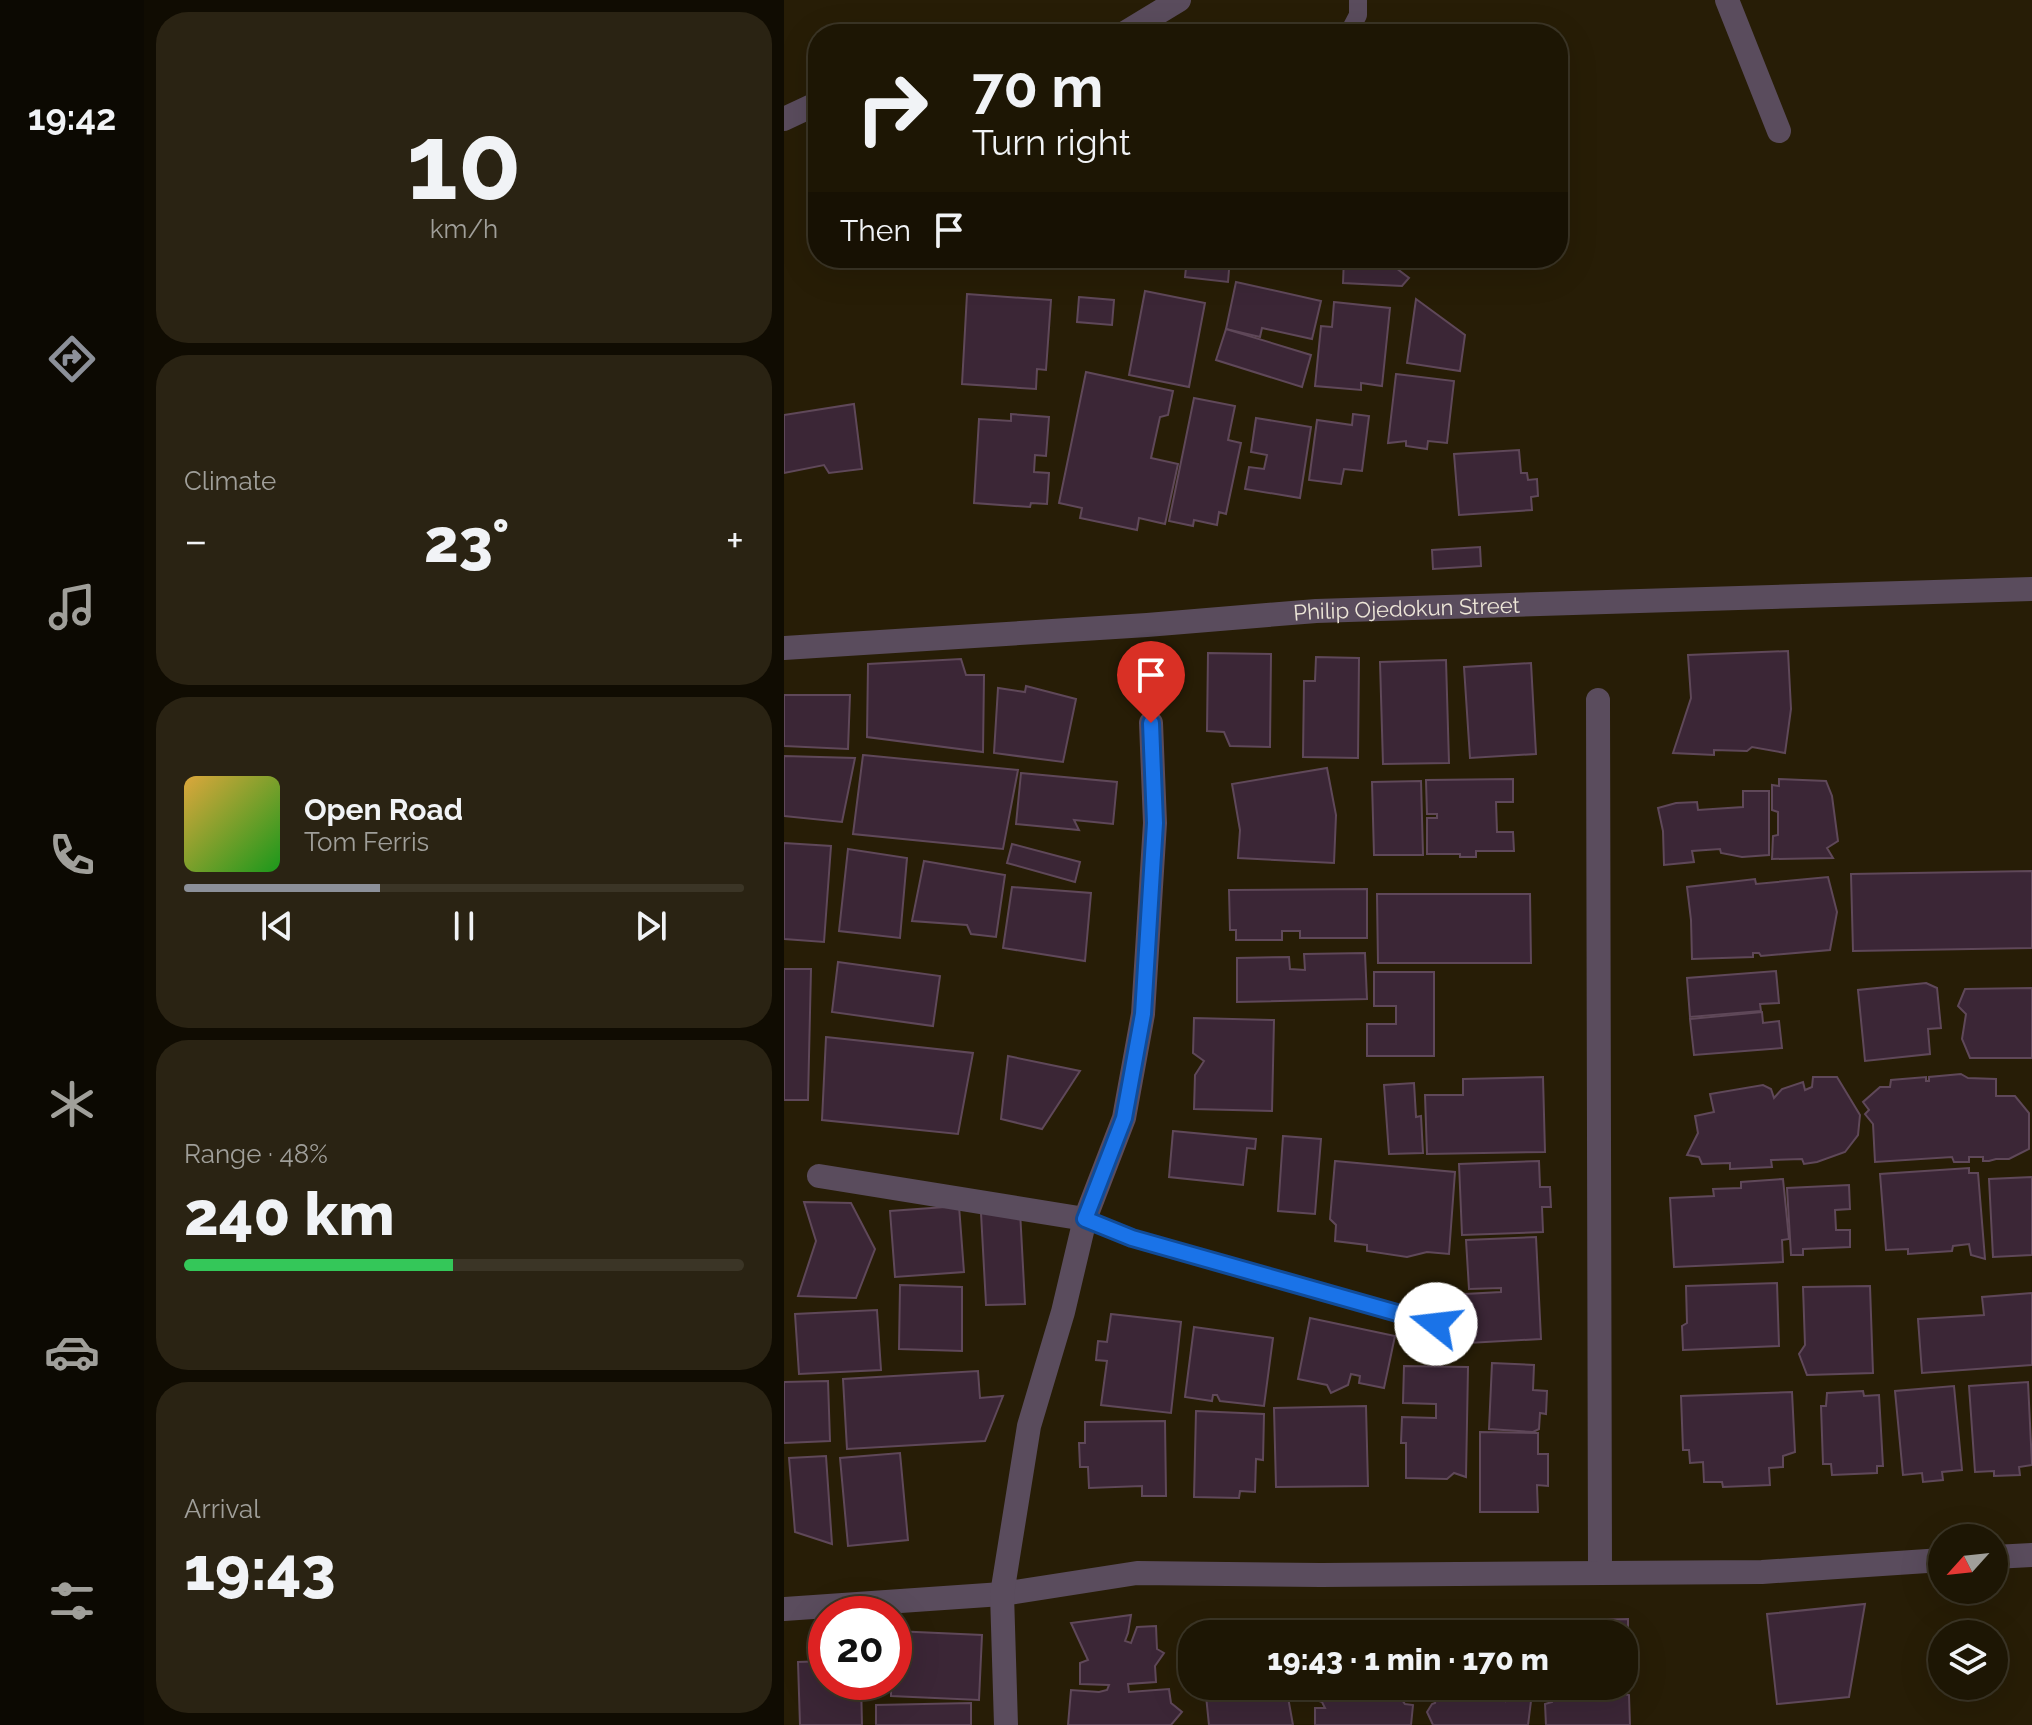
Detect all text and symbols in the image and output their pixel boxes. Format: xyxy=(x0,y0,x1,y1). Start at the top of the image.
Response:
text: 70 m xyxy=(972,54,1103,120)
icon: right xyxy=(840,56,944,160)
text: 19:42 xyxy=(28,96,116,138)
text: 10 xyxy=(406,101,522,223)
text: Turn right xyxy=(972,121,1131,163)
icon: arrive xyxy=(927,208,971,252)
text: Then xyxy=(840,213,911,248)
text: km/h xyxy=(430,214,498,244)
icon: directions xyxy=(44,331,100,387)
text: Climate xyxy=(184,466,276,496)
text: 23° xyxy=(424,506,510,576)
text: − xyxy=(184,515,208,566)
text: + xyxy=(726,515,744,566)
icon: music xyxy=(44,579,100,635)
street label: Philip Ojedokun Street xyxy=(1292,592,1521,626)
pin xyxy=(1117,641,1185,723)
icon: arrive xyxy=(1129,653,1173,697)
text: Open Road xyxy=(304,792,463,827)
icon: phone xyxy=(44,827,100,883)
text: Tom Ferris xyxy=(304,827,429,857)
icon: previous xyxy=(255,904,299,948)
icon: pause xyxy=(442,904,486,948)
icon: next xyxy=(629,904,673,948)
icon: climate xyxy=(44,1076,100,1132)
text: Range · 48% xyxy=(184,1139,328,1169)
text: 240 km xyxy=(184,1179,395,1249)
position arrow xyxy=(1394,1282,1478,1366)
icon: car xyxy=(44,1324,100,1380)
text: Arrival xyxy=(184,1494,260,1524)
north arrow xyxy=(1928,1524,2008,1604)
map controls xyxy=(1928,1524,2008,1700)
text: 19:43 xyxy=(184,1534,336,1604)
icon: filters xyxy=(44,1573,100,1629)
speed limit sign: 20 xyxy=(808,1596,912,1700)
button: layers xyxy=(1928,1620,2008,1700)
text: 19:43 · 1 min · 170 m xyxy=(1267,1642,1549,1677)

